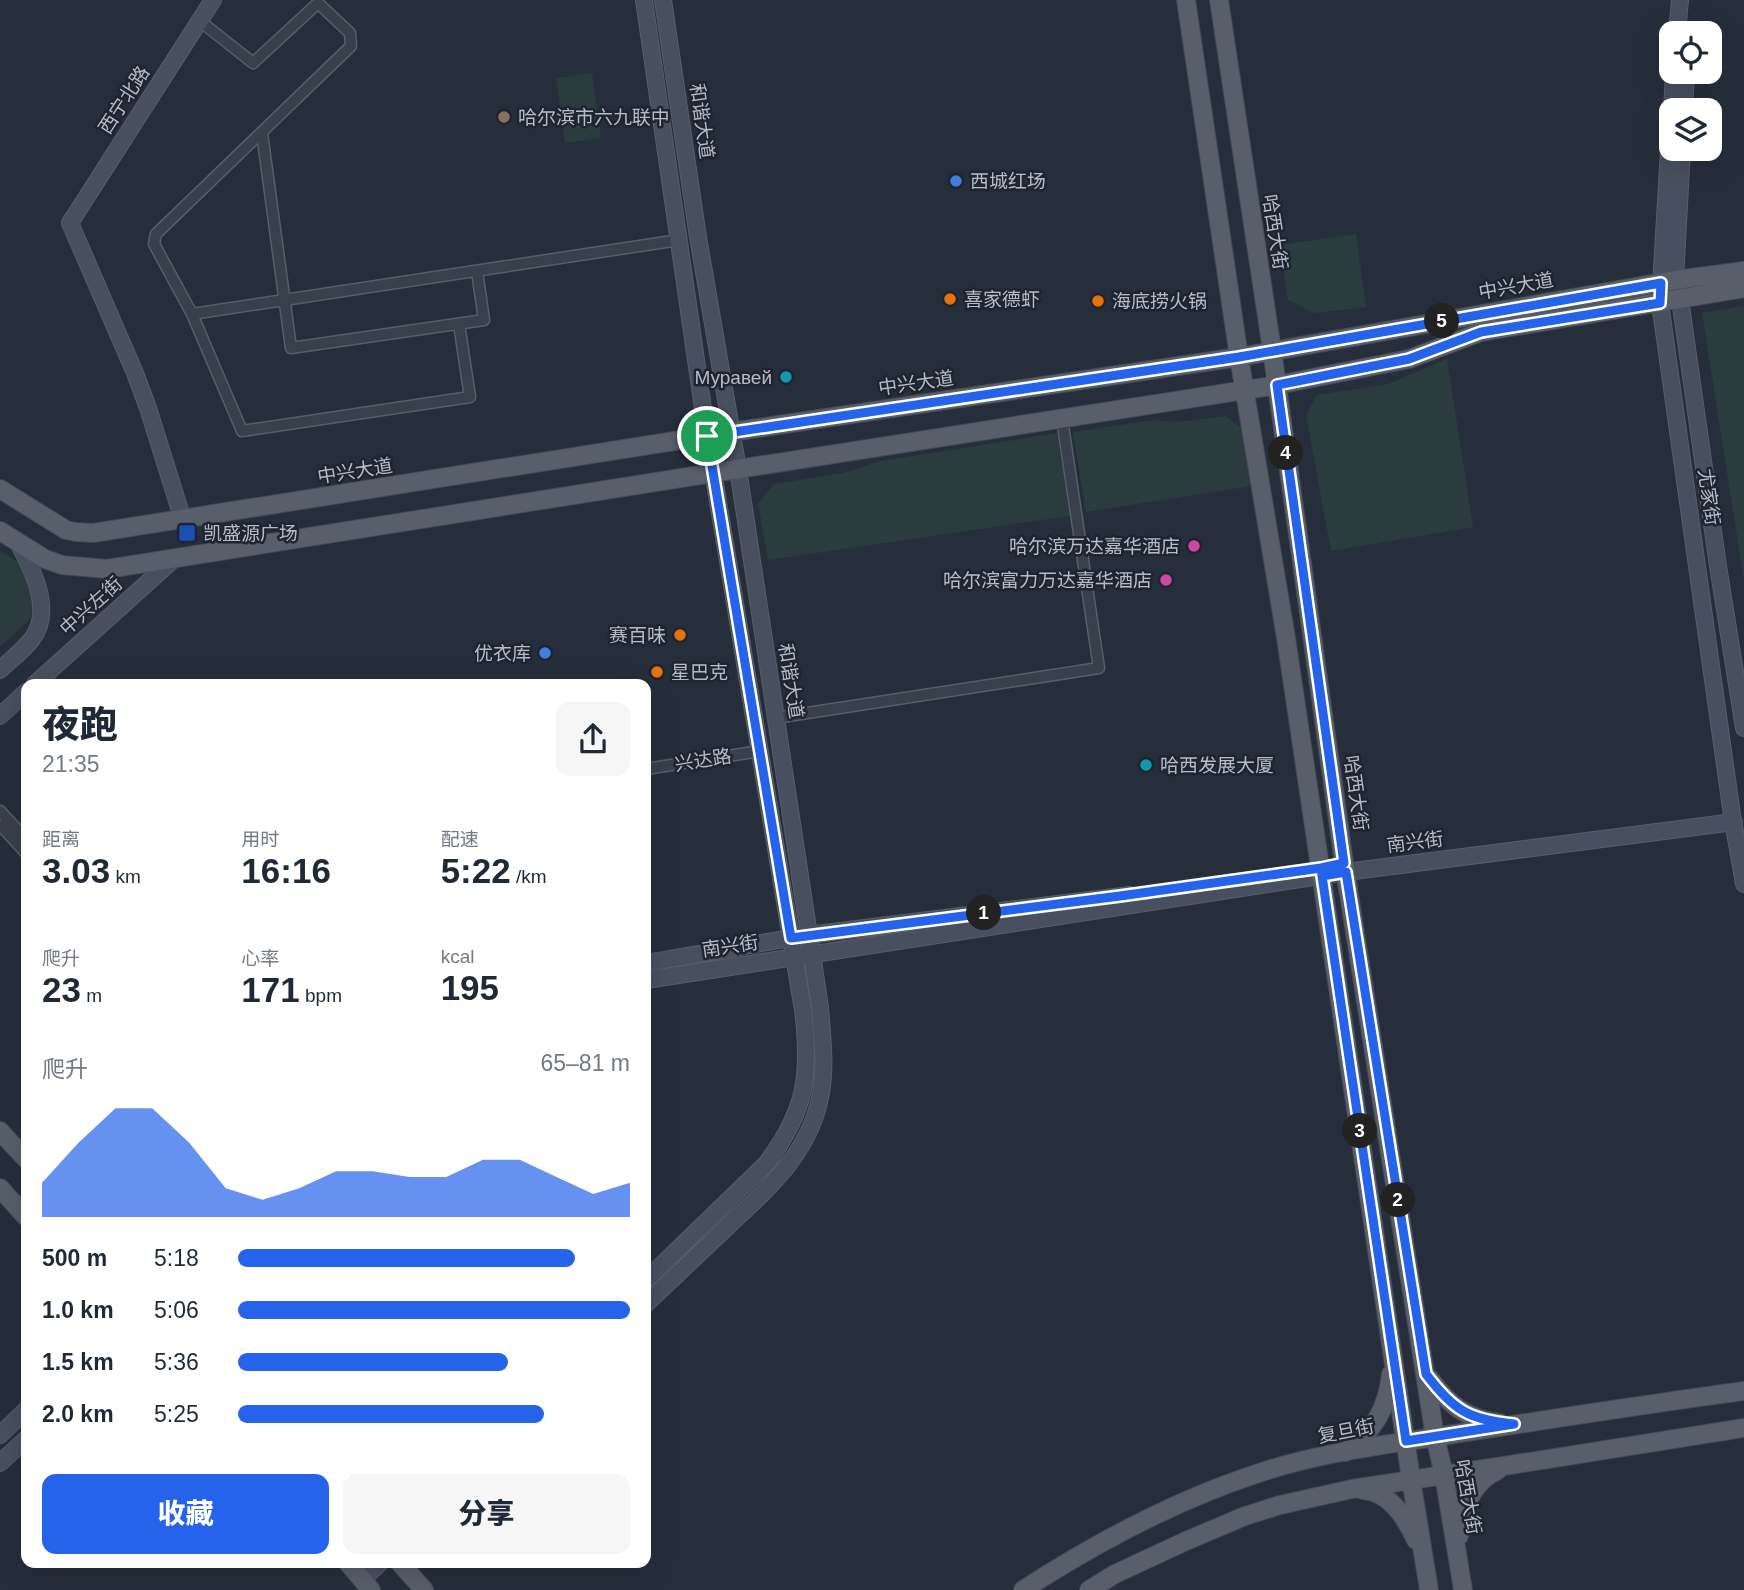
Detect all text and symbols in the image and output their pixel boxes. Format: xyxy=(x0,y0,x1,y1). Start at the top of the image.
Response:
map controls xyxy=(1659,21,1722,161)
button: locate xyxy=(1659,21,1722,84)
street label: 西宁北路 xyxy=(94,62,154,138)
street label: 和谐大道 xyxy=(686,82,718,160)
button: layers xyxy=(1659,98,1722,161)
place label: 哈尔滨市六九联中 xyxy=(518,107,670,128)
marker: 哈尔滨市六九联中 xyxy=(496,109,512,125)
place label: 西城红场 xyxy=(970,171,1046,192)
marker: 西城红场 xyxy=(948,173,964,189)
street label: 哈西大街 xyxy=(1259,193,1291,271)
street label: 中兴大道 xyxy=(1477,269,1555,303)
place label: 喜家德虾 xyxy=(964,289,1040,310)
marker: 喜家德虾 xyxy=(942,291,958,307)
place label: 海底捞火锅 xyxy=(1112,291,1207,312)
marker: 海底捞火锅 xyxy=(1090,293,1106,309)
pin: 5 xyxy=(1424,304,1460,338)
text: 5 xyxy=(1436,310,1447,331)
place label: Муравей xyxy=(694,367,772,388)
street label: 中兴大道 xyxy=(877,367,955,399)
marker: Муравей xyxy=(778,369,794,385)
pin xyxy=(677,406,737,466)
icon: arrive xyxy=(688,417,726,455)
pin: 4 xyxy=(1268,435,1304,470)
text: 4 xyxy=(1280,442,1291,463)
street label: 中兴大道 xyxy=(316,455,394,487)
street label: 尤家街 xyxy=(1695,467,1723,527)
marker: 凯盛源广场 xyxy=(177,523,197,543)
place label: 凯盛源广场 xyxy=(203,523,298,544)
place label: 哈尔滨万达嘉华酒店 xyxy=(1009,536,1180,557)
marker: 哈尔滨万达嘉华酒店 xyxy=(1186,538,1202,554)
place label: 哈尔滨富力万达嘉华酒店 xyxy=(943,570,1152,591)
marker: 哈尔滨富力万达嘉华酒店 xyxy=(1158,572,1174,588)
street label: 中兴左街 xyxy=(56,573,126,639)
place label: 赛百味 xyxy=(609,625,666,646)
marker: 赛百味 xyxy=(672,627,688,643)
street label: 和谐大道 xyxy=(775,642,807,720)
place label: 优衣库 xyxy=(474,643,531,664)
marker: 优衣库 xyxy=(537,645,553,661)
place label: 星巴克 xyxy=(671,662,728,683)
marker: 星巴克 xyxy=(649,664,665,680)
button: share xyxy=(556,702,630,776)
text: 夜跑 xyxy=(42,704,118,746)
street label: 兴达路 xyxy=(673,745,733,775)
text: 21:35 xyxy=(42,751,100,777)
street label: 哈西大街 xyxy=(1340,754,1372,832)
place label: 哈西发展大厦 xyxy=(1160,755,1274,776)
marker: 哈西发展大厦 xyxy=(1138,757,1154,773)
street label: 南兴街 xyxy=(1385,828,1445,856)
text: 距离 xyxy=(42,829,80,850)
text: 用时 xyxy=(241,829,279,850)
text: 配速 xyxy=(441,829,479,850)
text: 3.03 xyxy=(42,851,110,890)
text: 16:16 xyxy=(241,851,331,890)
text: 5:22 xyxy=(441,851,511,890)
text: km xyxy=(110,866,141,887)
text: /km xyxy=(511,866,547,887)
pin: 1 xyxy=(967,895,1002,930)
text: 1 xyxy=(978,902,989,923)
street label: 南兴街 xyxy=(700,932,760,960)
text: kcal xyxy=(441,946,474,967)
text: 爬升 xyxy=(42,948,80,969)
text: 心率 xyxy=(241,948,279,969)
text: 195 xyxy=(441,968,499,1007)
text: 23 xyxy=(42,970,81,1009)
text: 171 xyxy=(241,970,300,1009)
text: m xyxy=(81,985,102,1006)
text: bpm xyxy=(300,985,342,1006)
text: 65–81 m xyxy=(540,1050,630,1076)
text: 爬升 xyxy=(42,1056,88,1082)
pin: 3 xyxy=(1342,1114,1378,1148)
text: 3 xyxy=(1354,1120,1365,1141)
pin: 2 xyxy=(1380,1182,1416,1218)
text: 2 xyxy=(1392,1189,1403,1210)
text: 500 m xyxy=(42,1245,107,1271)
text: 5:18 xyxy=(154,1245,199,1271)
text: 1.0 km xyxy=(42,1297,114,1323)
text: 5:06 xyxy=(154,1297,199,1323)
text: 1.5 km xyxy=(42,1349,114,1375)
text: 5:36 xyxy=(154,1349,199,1375)
text: 2.0 km xyxy=(42,1401,114,1427)
text: 5:25 xyxy=(154,1401,199,1427)
street label: 复旦街 xyxy=(1316,1415,1376,1447)
street label: 哈西大街 xyxy=(1451,1458,1485,1536)
button: 收藏 xyxy=(42,1474,329,1554)
button: 分享 xyxy=(343,1474,630,1554)

